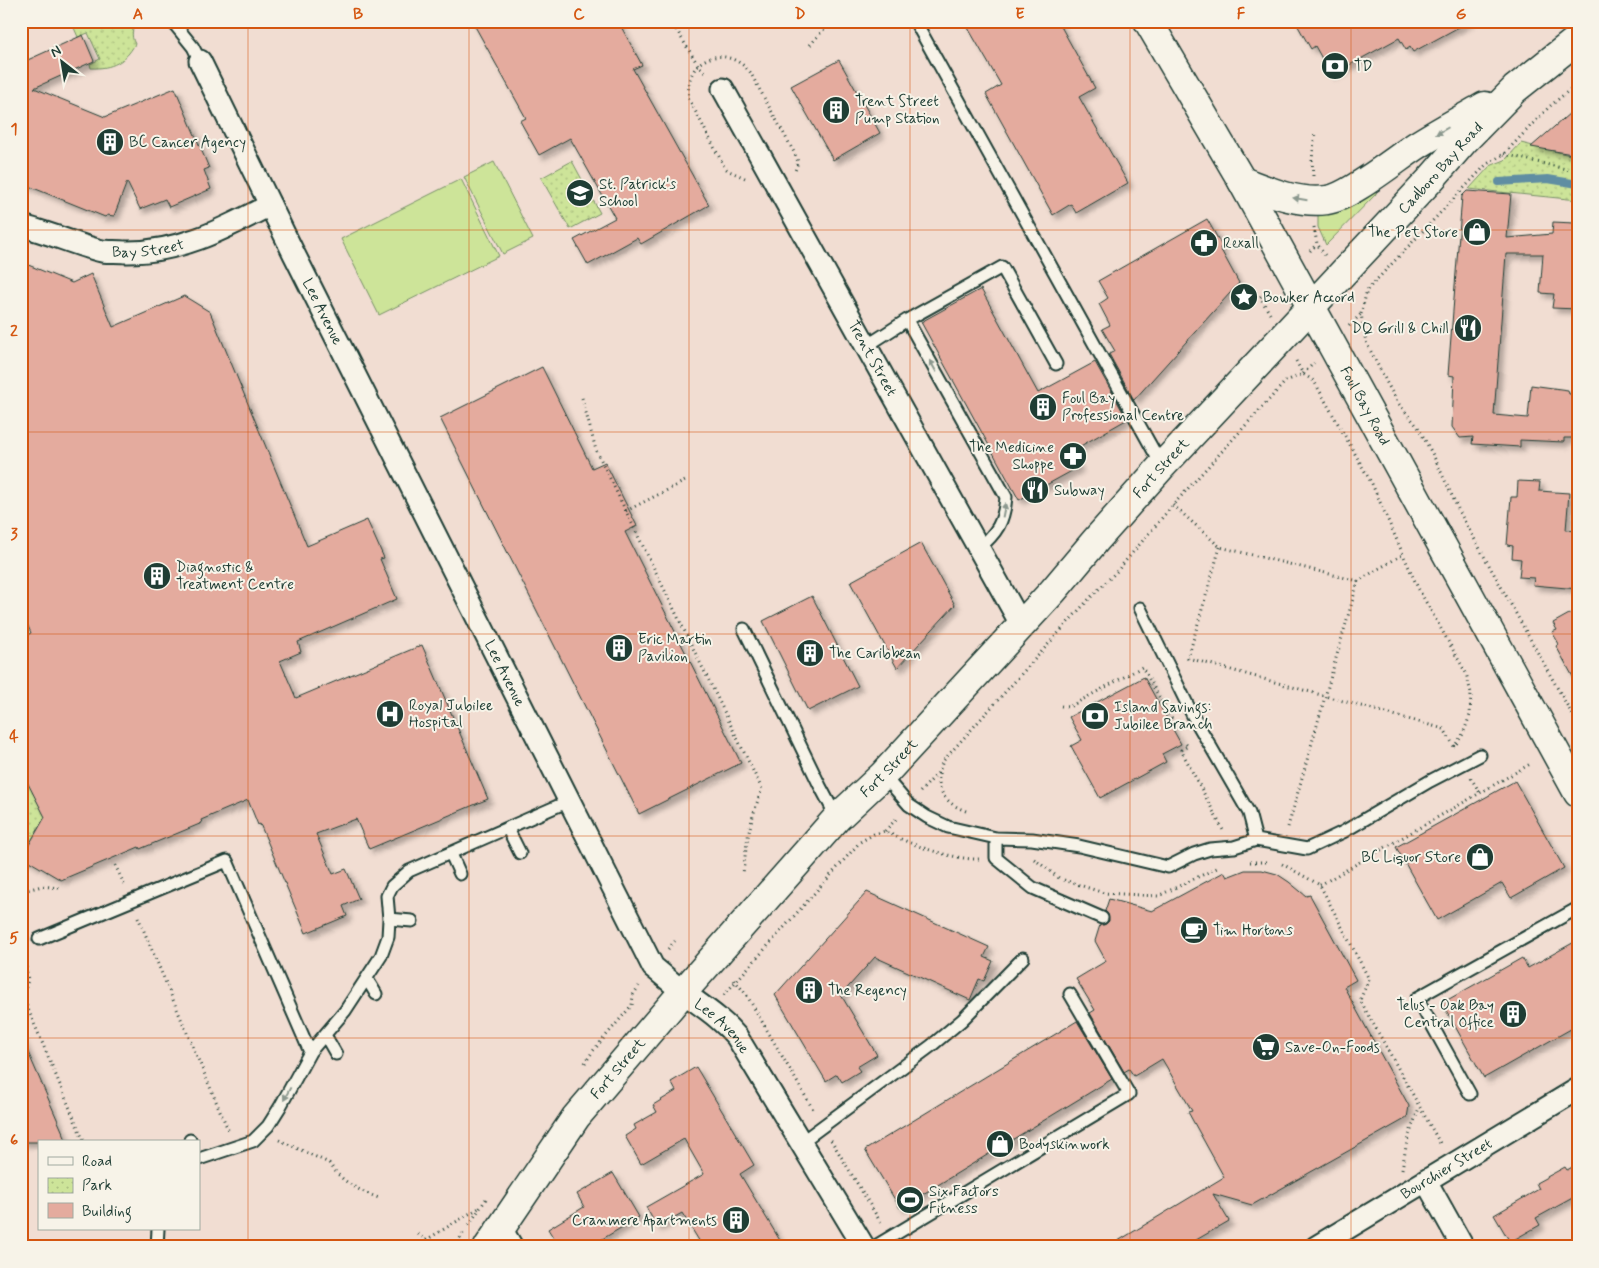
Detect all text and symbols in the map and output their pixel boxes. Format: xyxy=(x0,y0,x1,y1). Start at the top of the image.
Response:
text: A xyxy=(133,4,143,25)
text: B xyxy=(353,4,363,25)
text: C xyxy=(573,4,585,25)
text: D xyxy=(794,4,806,25)
text: E xyxy=(1015,4,1025,25)
text: F xyxy=(1237,4,1246,25)
text: G xyxy=(1456,4,1467,25)
north arrow xyxy=(38,38,88,88)
text: N xyxy=(47,42,64,62)
bank icon: TD xyxy=(1320,51,1350,81)
place label: TD xyxy=(1354,57,1372,77)
place label: Trent Street Pump Station xyxy=(855,92,940,129)
building icon: Trent Street Pump Station xyxy=(821,95,851,125)
street label: Cadboro Bay Road xyxy=(1394,118,1488,219)
text: 1 xyxy=(10,119,18,140)
one-way arrow xyxy=(1436,126,1449,135)
building icon: BC Cancer Agency xyxy=(95,127,125,157)
place label: BC Cancer Agency xyxy=(129,133,246,153)
place label: St. Patrick's School xyxy=(599,175,677,212)
school or university icon: St. Patrick's School xyxy=(565,178,595,208)
one-way arrow xyxy=(1291,194,1307,202)
shop icon: The Pet Store xyxy=(1462,217,1492,247)
place label: The Pet Store xyxy=(1368,223,1458,243)
pharmacy icon: Rexall xyxy=(1189,228,1219,258)
place label: Rexall xyxy=(1223,234,1259,254)
street label: Bay Street xyxy=(112,235,187,263)
street label: Lee Avenue xyxy=(297,275,347,349)
place icon: Bowker Accord xyxy=(1229,282,1259,312)
place label: Bowker Accord xyxy=(1263,288,1354,308)
restaurant icon: DQ Grill & Chill xyxy=(1453,313,1483,343)
street label: Trent Street xyxy=(843,317,901,400)
place label: DQ Grill & Chill xyxy=(1352,319,1449,339)
text: 2 xyxy=(10,321,18,342)
one-way arrow xyxy=(929,360,938,373)
street label: Foul Bay Road xyxy=(1335,363,1394,449)
place label: Foul Bay Professional Centre xyxy=(1062,389,1184,426)
building icon: Foul Bay Professional Centre xyxy=(1028,392,1058,422)
street label: Fort Street xyxy=(1129,434,1194,503)
place label: The Medicine Shoppe xyxy=(969,438,1054,475)
pharmacy icon: The Medicine Shoppe xyxy=(1058,441,1088,471)
restaurant icon: Subway xyxy=(1020,475,1050,505)
place label: Subway xyxy=(1054,481,1105,501)
one-way arrow xyxy=(1001,501,1009,517)
text: 3 xyxy=(10,524,18,545)
place label: Diagnostic & Treatment Centre xyxy=(176,558,294,595)
building icon: Diagnostic & Treatment Centre xyxy=(142,561,172,591)
place label: Eric Martin Pavilion xyxy=(638,630,712,667)
building icon: Eric Martin Pavilion xyxy=(604,633,634,663)
street label: Lee Avenue xyxy=(479,637,529,710)
building icon: The Caribbean xyxy=(795,638,825,668)
place label: The Caribbean xyxy=(829,644,921,664)
place label: Royal Jubilee Hospital xyxy=(409,696,493,733)
place label: Island Savings: Jubilee Branch xyxy=(1114,698,1213,735)
hospital icon: Royal Jubilee Hospital xyxy=(375,699,405,729)
bank icon: Island Savings: Jubilee Branch xyxy=(1080,701,1110,731)
text: 4 xyxy=(9,726,19,747)
street label: Fort Street xyxy=(856,735,923,802)
shop icon: BC Liquor Store xyxy=(1465,842,1495,872)
place label: BC Liquor Store xyxy=(1361,848,1461,868)
cafe icon: Tim Hortons xyxy=(1179,915,1209,945)
place label: Tim Hortons xyxy=(1213,921,1293,941)
text: 5 xyxy=(9,928,19,949)
building icon: The Regency xyxy=(794,975,824,1005)
place label: The Regency xyxy=(828,981,907,1001)
street label: Lee Avenue xyxy=(690,994,754,1058)
place label: Telus - Oak Bay Central Office xyxy=(1397,996,1494,1033)
building icon: Telus - Oak Bay Central Office xyxy=(1498,999,1528,1029)
supermarket icon: Save-On-Foods xyxy=(1251,1032,1281,1062)
street label: Fort Street xyxy=(586,1034,650,1104)
place label: Save-On-Foods xyxy=(1285,1038,1380,1058)
one-way arrow xyxy=(283,1087,291,1102)
shop icon: Bodyskinwork xyxy=(985,1129,1015,1159)
text: 6 xyxy=(10,1130,18,1151)
street label: Bourchier Street xyxy=(1397,1134,1496,1205)
place label: Bodyskinwork xyxy=(1019,1135,1110,1155)
legend xyxy=(38,1140,200,1230)
text: Road xyxy=(82,1152,112,1172)
text: Park xyxy=(82,1176,112,1196)
place label: Six Factors Fitness xyxy=(929,1182,999,1219)
sports icon: Six Factors Fitness xyxy=(895,1185,925,1215)
text: Building xyxy=(82,1202,132,1223)
building icon: Cranmere Apartments xyxy=(721,1205,751,1235)
place label: Cranmere Apartments xyxy=(572,1211,717,1232)

